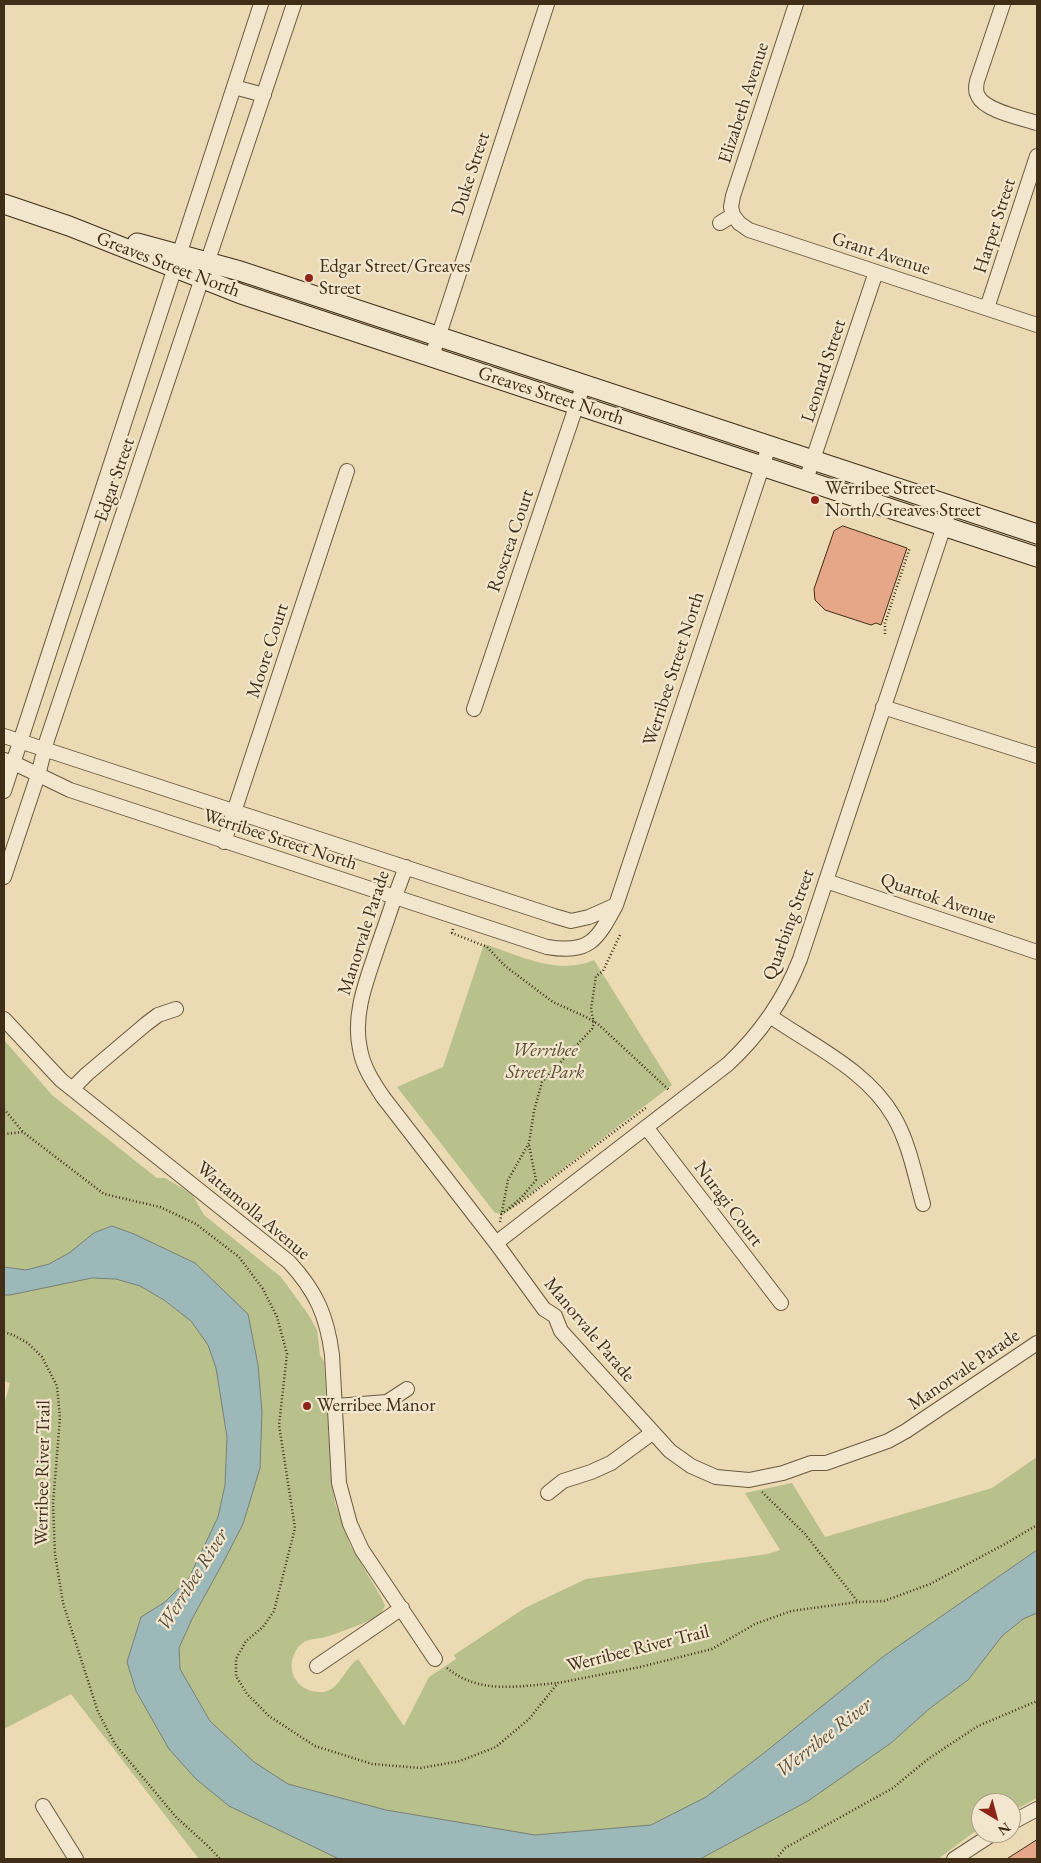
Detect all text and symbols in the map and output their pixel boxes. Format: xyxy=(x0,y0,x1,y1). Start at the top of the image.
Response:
street label: Elizabeth Avenue xyxy=(714,40,774,166)
street label: Duke Street xyxy=(447,129,495,219)
street label: Harper Street xyxy=(969,176,1021,276)
street label: Greaves Street North xyxy=(93,227,243,303)
street label: Grant Avenue xyxy=(829,227,933,281)
place label: Edgar Street/Greaves Street xyxy=(319,256,470,300)
marker: Edgar Street/Greaves Street xyxy=(303,272,315,284)
street label: Leonard Street xyxy=(797,317,851,425)
street label: Greaves Street North xyxy=(475,362,627,430)
street label: Edgar Street xyxy=(90,435,140,525)
place label: Werribee Street North/Greaves Street xyxy=(825,478,981,522)
street label: Roscrea Court xyxy=(483,487,539,595)
marker: Werribee Street North/Greaves Street xyxy=(809,494,821,506)
street label: Werribee Street North xyxy=(638,589,710,749)
street label: Moore Court xyxy=(242,601,294,701)
street label: Werribee Street North xyxy=(200,804,360,876)
street label: Quarbing Street xyxy=(758,866,820,984)
street label: Manorvale Parade xyxy=(333,868,395,998)
street label: Quartok Avenue xyxy=(877,869,999,929)
park label: Werribee Street Park xyxy=(506,1040,584,1084)
street label: Wattamolla Avenue xyxy=(191,1157,315,1265)
street label: Nuragi Court xyxy=(689,1157,767,1251)
street label: Manorvale Parade xyxy=(539,1273,639,1387)
street label: Manorvale Parade xyxy=(904,1324,1024,1416)
place label: Werribee Manor xyxy=(317,1395,436,1417)
street label: Werribee River Trail xyxy=(30,1400,56,1546)
marker: Werribee Manor xyxy=(301,1400,313,1412)
water label: Werribee River xyxy=(152,1525,234,1635)
street label: Werribee River Trail xyxy=(564,1620,712,1678)
water label: Werribee River xyxy=(771,1693,877,1783)
north arrow xyxy=(971,1793,1021,1843)
text: N xyxy=(994,1819,1014,1840)

